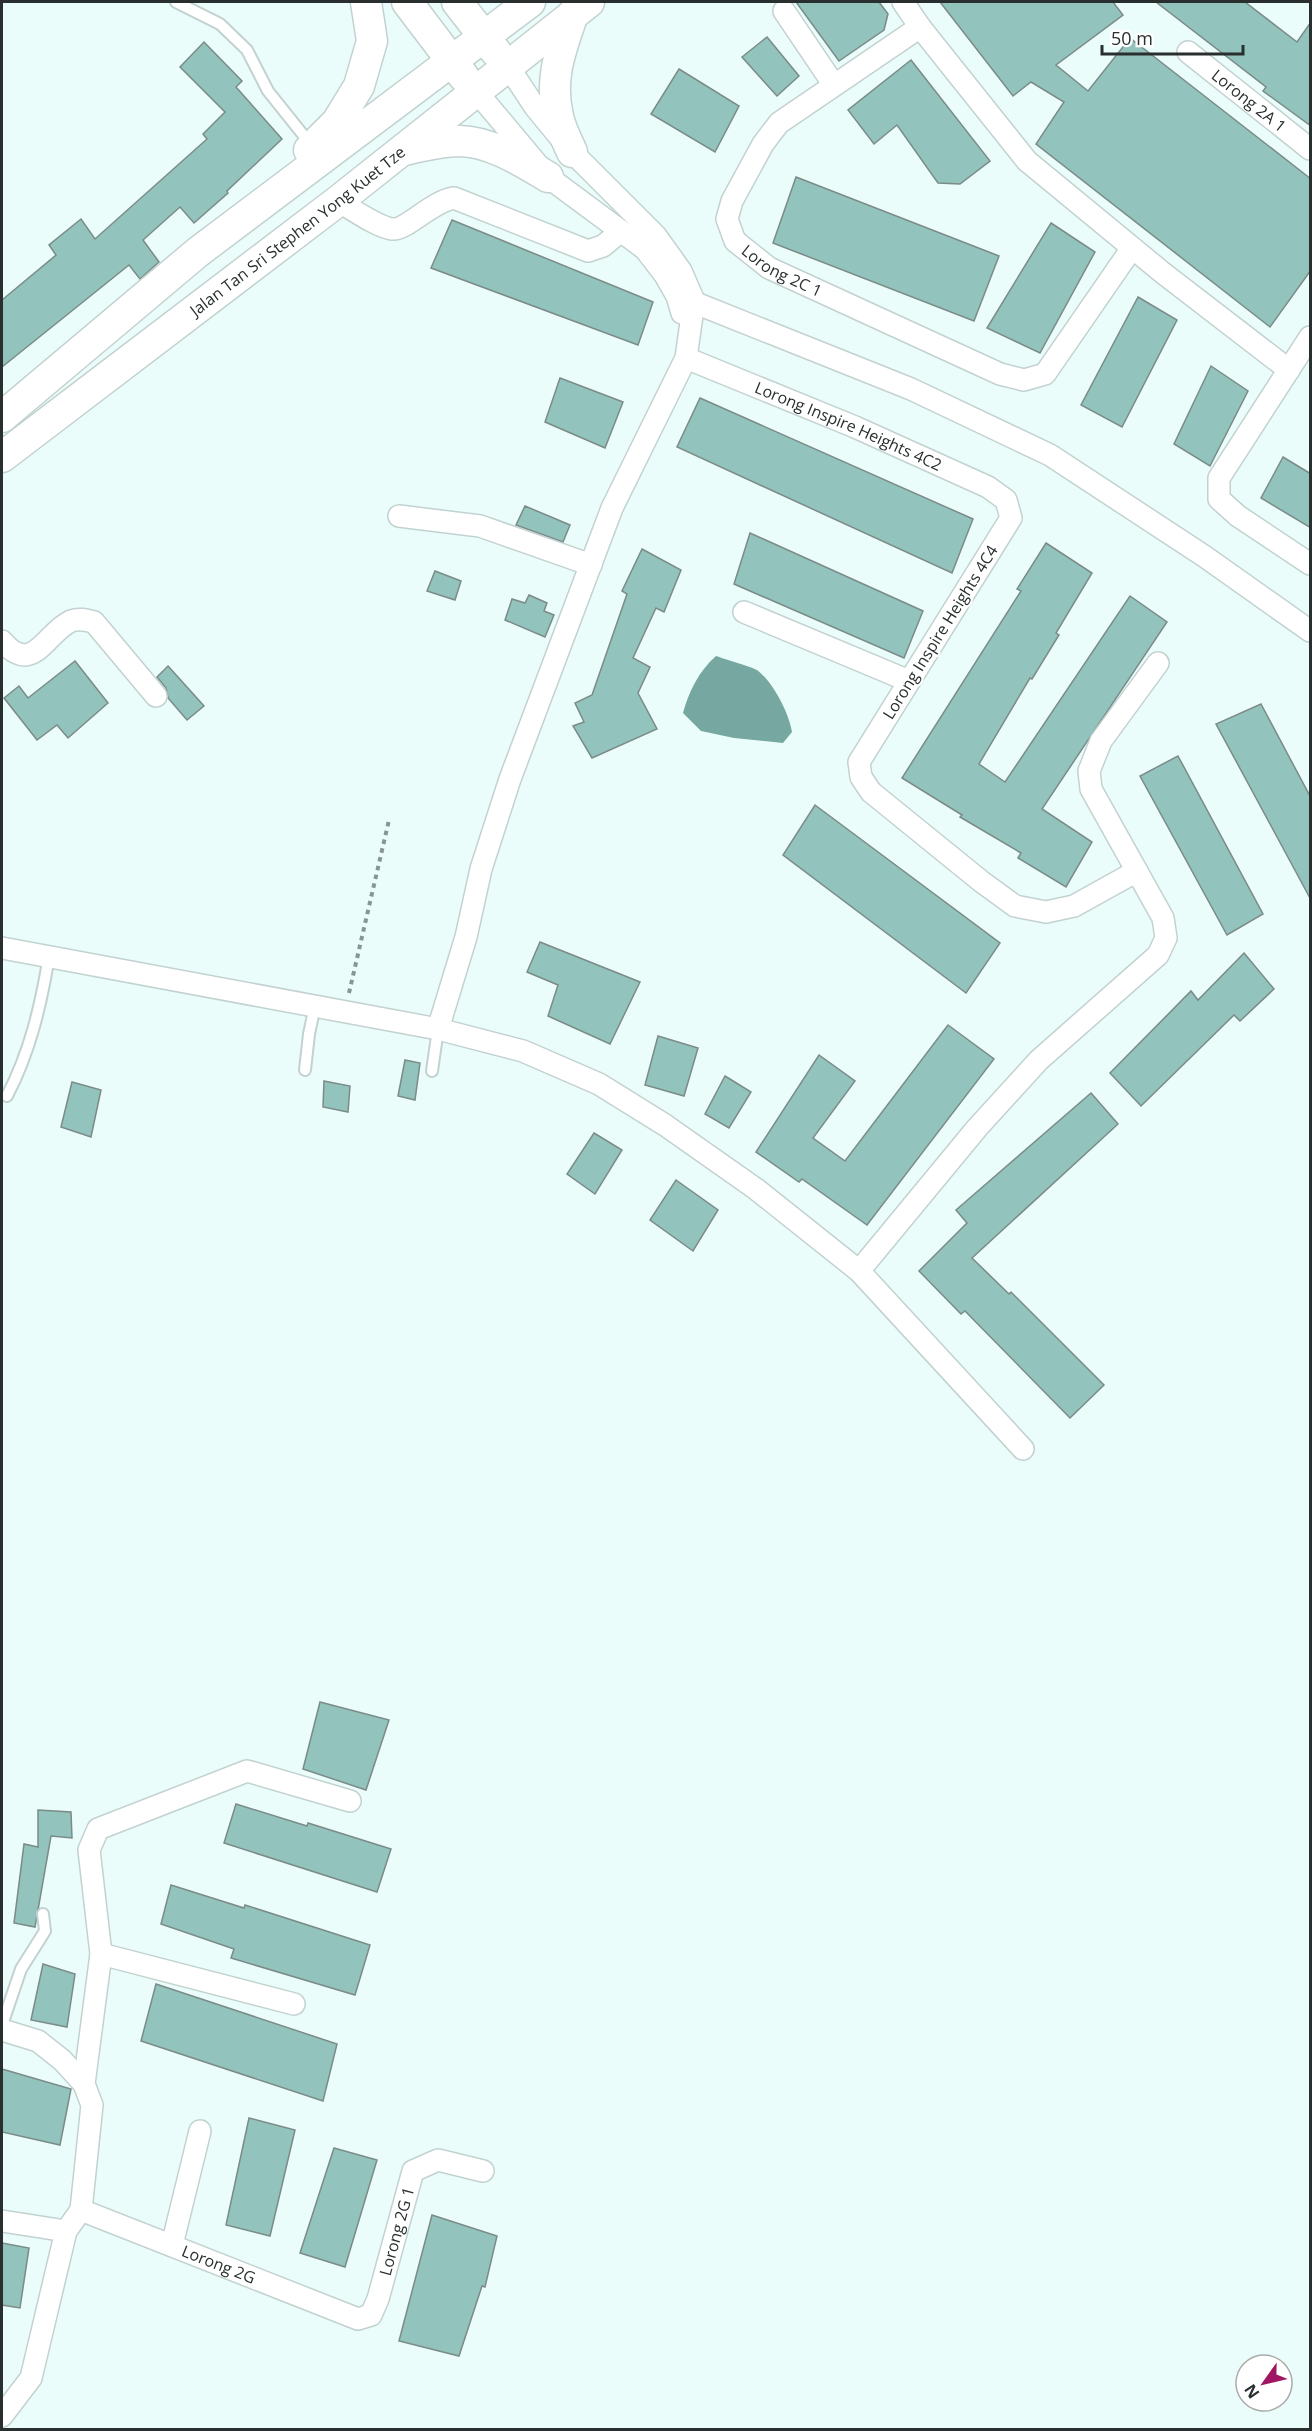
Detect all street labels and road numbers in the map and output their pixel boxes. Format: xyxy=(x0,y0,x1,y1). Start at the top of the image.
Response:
street label: Lorong 2A 1 xyxy=(1207,64,1291,137)
street label: Jalan Tan Sri Stephen Yong Kuet Tze xyxy=(184,141,410,322)
street label: Lorong 2C 1 xyxy=(737,239,826,302)
street label: Lorong Inspire Heights 4C2 xyxy=(752,376,945,476)
street label: Lorong Inspire Heights 4C4 xyxy=(877,541,1003,723)
street label: Lorong 2G 1 xyxy=(374,2184,419,2278)
street label: Lorong 2G xyxy=(179,2240,259,2289)

